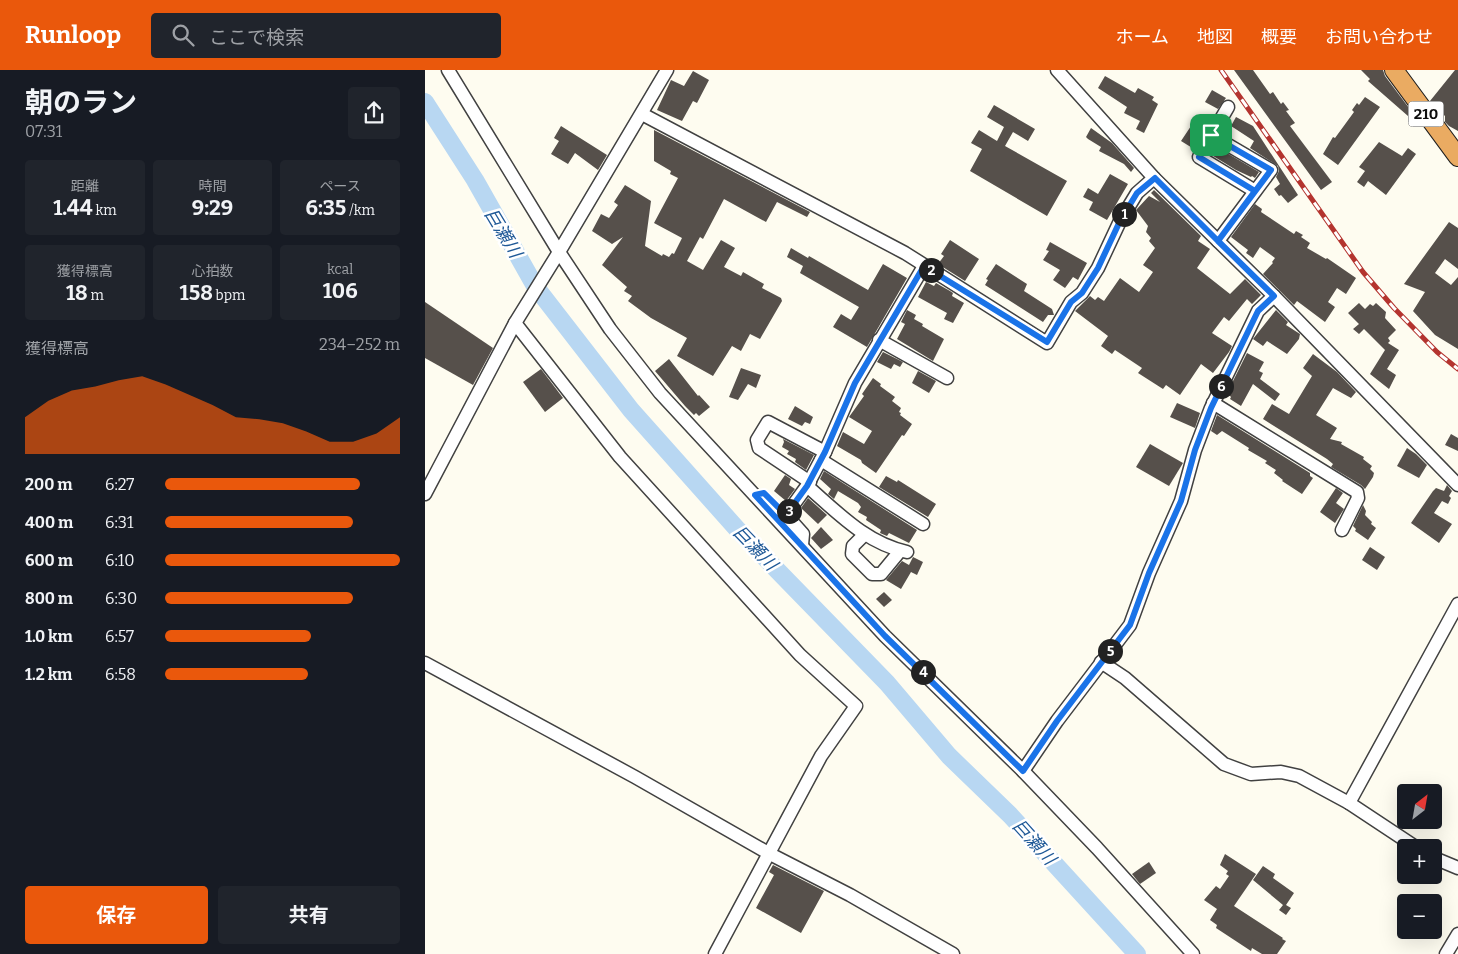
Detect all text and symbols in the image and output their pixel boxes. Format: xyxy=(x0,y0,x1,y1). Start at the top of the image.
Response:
search box xyxy=(151,13,501,58)
text: Runloop xyxy=(25,21,121,49)
icon: search xyxy=(169,21,197,49)
text: ここで検索 xyxy=(209,26,304,49)
text: ホーム xyxy=(1116,26,1169,48)
text: 地図 xyxy=(1197,26,1233,48)
text: 概要 xyxy=(1261,26,1297,48)
text: お問い合わせ xyxy=(1325,26,1433,48)
text: 朝のラン xyxy=(25,86,137,119)
button: share xyxy=(348,87,400,139)
road number: 210 xyxy=(1409,102,1443,126)
pin xyxy=(1190,114,1232,156)
icon: arrive xyxy=(1197,121,1225,149)
text: 07:31 xyxy=(25,122,62,141)
text: 距離 xyxy=(71,178,99,195)
text: 時間 xyxy=(198,178,226,195)
text: ペース xyxy=(320,178,361,195)
text: 1.44 xyxy=(53,195,93,221)
text: 9:29 xyxy=(192,195,233,221)
text: 6:35 xyxy=(305,195,346,221)
text: km xyxy=(93,202,117,219)
text: /km xyxy=(346,202,375,219)
pin: 1 xyxy=(1111,202,1137,226)
water label: 巨瀬川 xyxy=(480,204,527,264)
text: 1 xyxy=(1121,206,1128,223)
pin: 2 xyxy=(919,258,943,282)
text: kcal xyxy=(327,261,353,278)
text: 2 xyxy=(928,262,935,279)
text: 獲得標高 xyxy=(57,263,113,280)
text: 心拍数 xyxy=(191,263,233,280)
text: 106 xyxy=(323,278,358,304)
text: 18 xyxy=(66,280,88,306)
text: 158 xyxy=(180,280,213,306)
text: m xyxy=(88,287,104,304)
text: bpm xyxy=(213,287,245,304)
text: 234–252 m xyxy=(319,335,400,354)
text: 獲得標高 xyxy=(25,339,89,358)
pin: 6 xyxy=(1209,374,1233,398)
text: 6 xyxy=(1217,378,1226,395)
text: 200 m xyxy=(25,475,72,494)
text: 6:27 xyxy=(105,475,134,494)
pin: 3 xyxy=(777,498,801,524)
text: 3 xyxy=(785,503,794,520)
text: 400 m xyxy=(25,513,73,532)
text: 6:31 xyxy=(105,513,133,532)
water label: 巨瀬川 xyxy=(728,521,783,577)
text: 600 m xyxy=(25,551,73,570)
text: 6:10 xyxy=(105,551,135,570)
text: 800 m xyxy=(25,589,73,608)
text: 6:30 xyxy=(105,589,137,608)
text: 1.0 km xyxy=(25,627,73,646)
text: 6:57 xyxy=(105,627,134,646)
pin: 5 xyxy=(1097,638,1123,664)
text: 5 xyxy=(1107,643,1114,660)
pin: 4 xyxy=(911,660,935,684)
text: 4 xyxy=(919,664,928,681)
text: 1.2 km xyxy=(25,665,72,684)
text: 6:58 xyxy=(105,665,136,684)
north arrow xyxy=(1397,784,1443,829)
map controls xyxy=(1397,784,1442,939)
water label: 巨瀬川 xyxy=(1008,815,1062,871)
button: + xyxy=(1397,839,1442,884)
button: 保存 xyxy=(25,886,208,944)
button: 共有 xyxy=(218,886,400,944)
button: − xyxy=(1397,894,1442,939)

